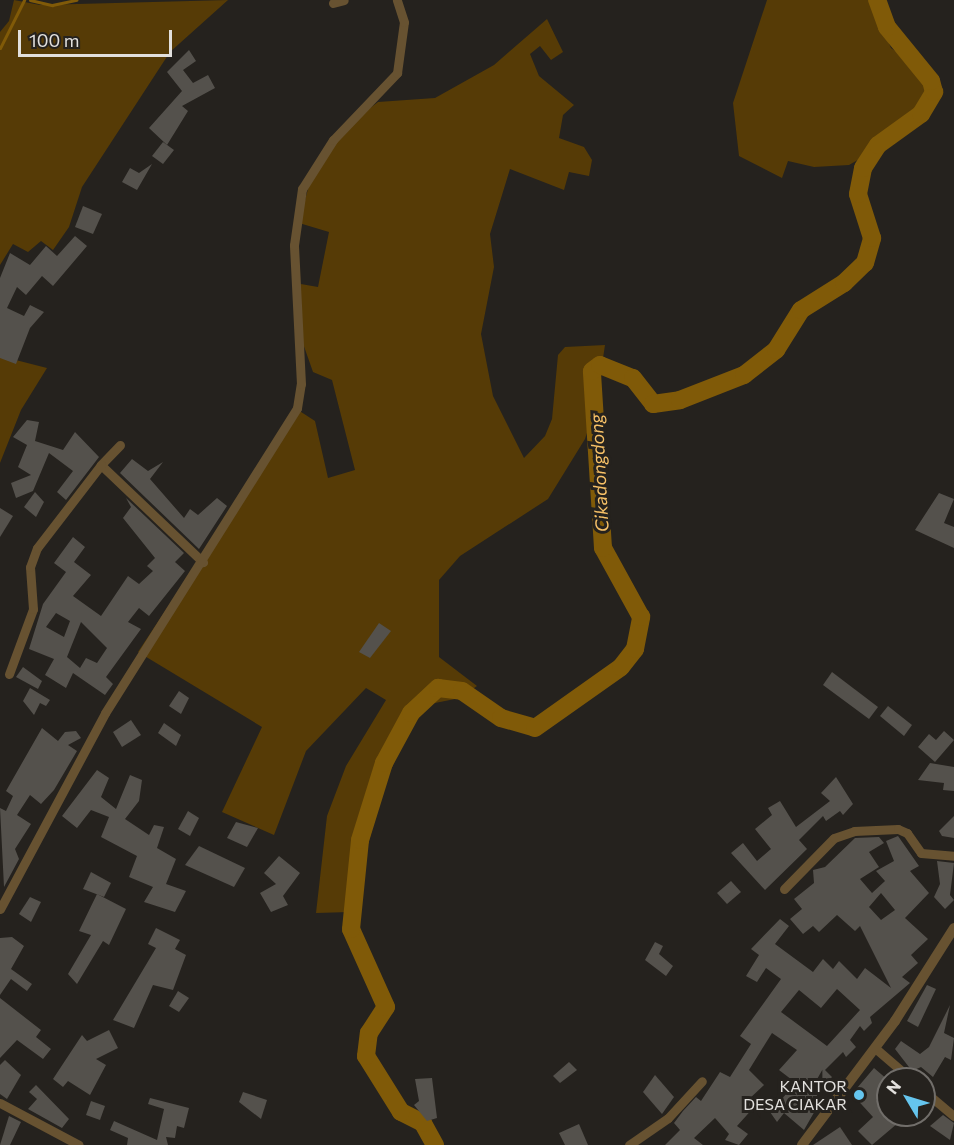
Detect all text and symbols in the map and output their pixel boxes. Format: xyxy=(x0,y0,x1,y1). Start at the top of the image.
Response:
scale bar xyxy=(21,18,176,56)
text: 100 m xyxy=(29,29,79,51)
water label: Cikadongdong xyxy=(585,413,613,533)
north arrow xyxy=(876,1067,936,1127)
place label: KANTOR DESA CIAKAR xyxy=(743,1076,847,1114)
text: N xyxy=(882,1076,904,1097)
marker: KANTOR DESA CIAKAR xyxy=(852,1088,866,1102)

